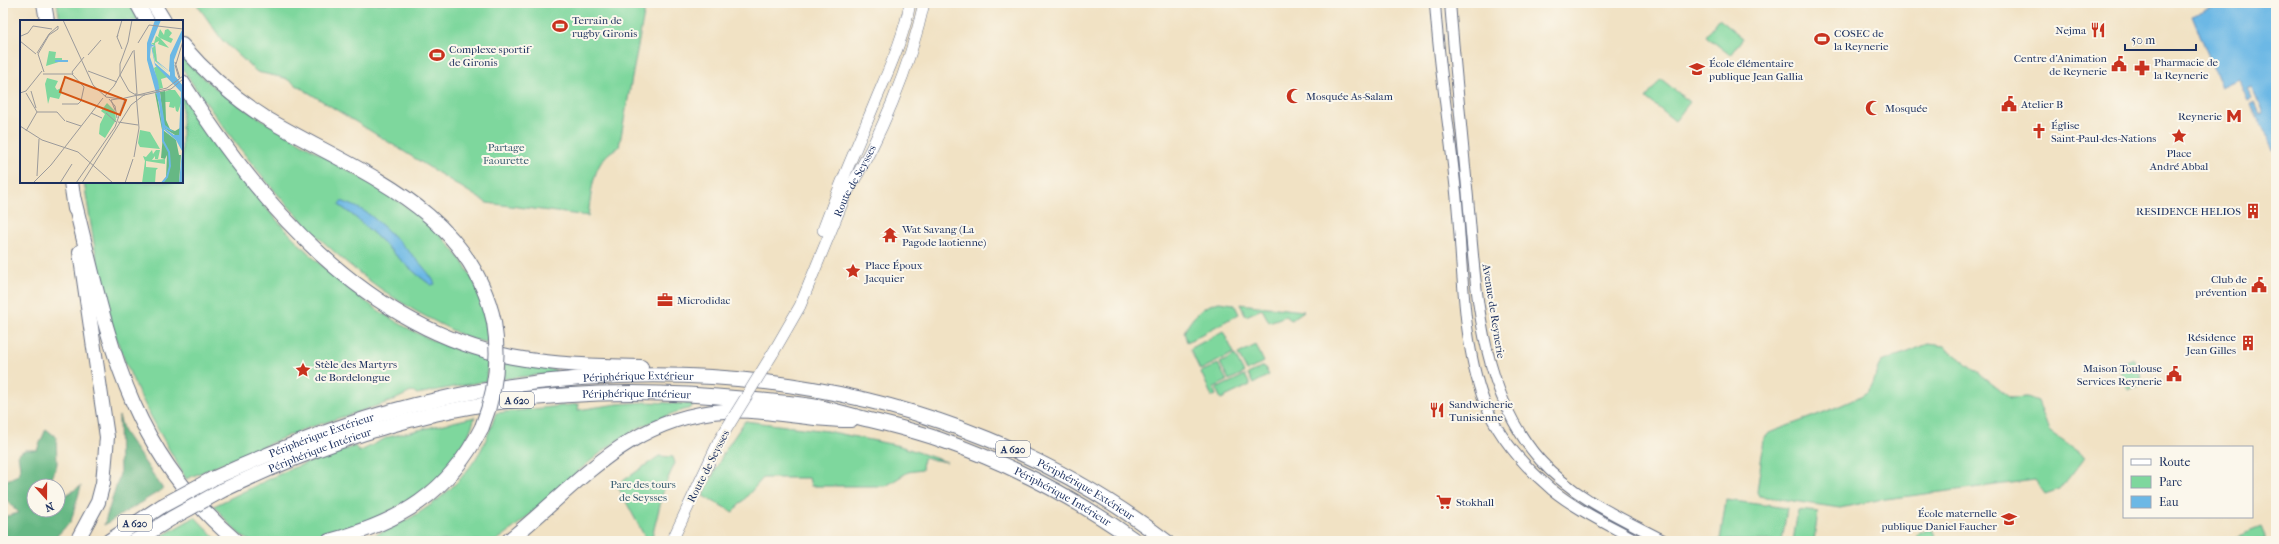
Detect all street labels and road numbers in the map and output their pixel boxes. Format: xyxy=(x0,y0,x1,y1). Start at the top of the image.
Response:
street label: Route de Seysses xyxy=(831,143,879,219)
street label: Avenue de Reynerie xyxy=(1479,262,1507,360)
street label: Périphérique Extérieur xyxy=(582,369,694,385)
street label: Périphérique Intérieur xyxy=(582,387,692,402)
road number: A 620 xyxy=(500,392,534,408)
street label: Périphérique Extérieur xyxy=(267,410,376,460)
street label: Périphérique Intérieur xyxy=(266,425,373,476)
street label: Route de Seysses xyxy=(685,428,732,505)
road number: A 620 xyxy=(996,441,1030,457)
street label: Périphérique Extérieur xyxy=(1035,456,1137,523)
street label: Périphérique Intérieur xyxy=(1012,465,1114,529)
road number: A 620 xyxy=(118,515,152,531)

